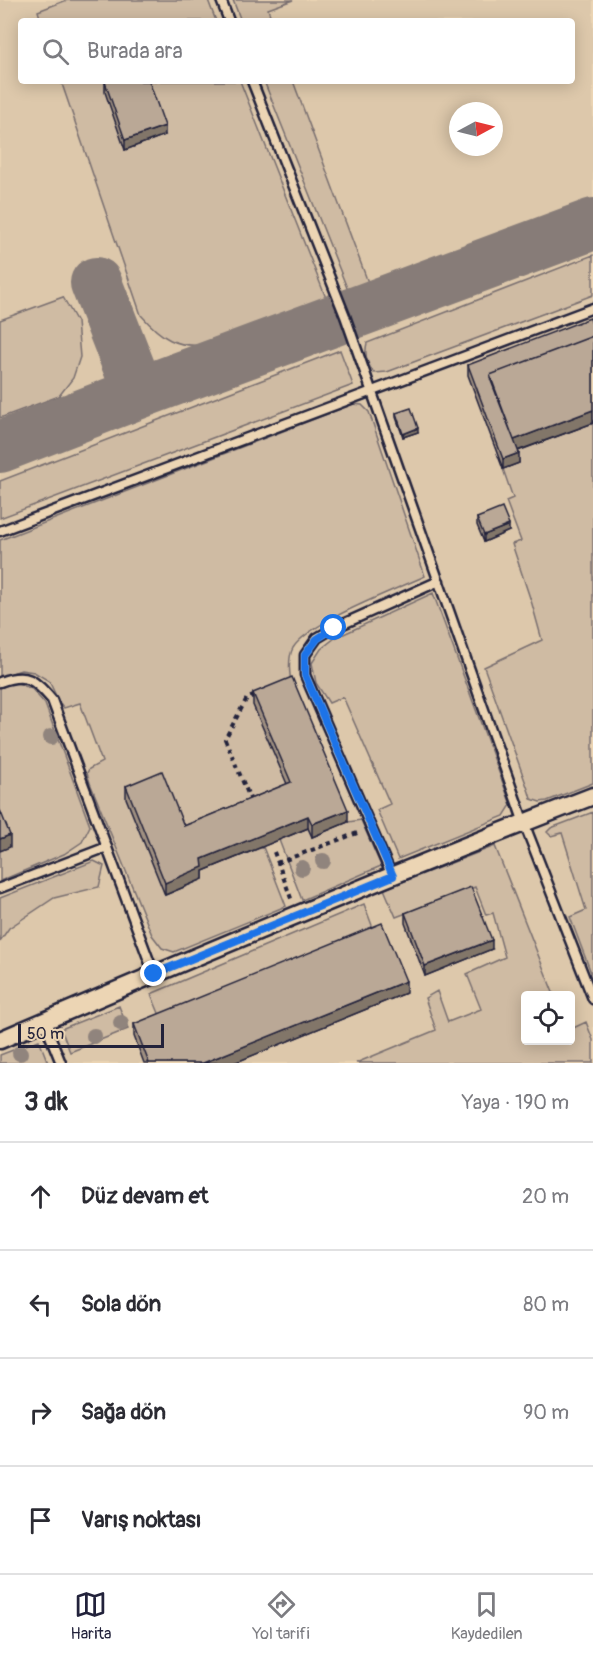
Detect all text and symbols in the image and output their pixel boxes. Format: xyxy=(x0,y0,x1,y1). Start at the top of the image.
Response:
search box xyxy=(18,18,575,84)
icon: search xyxy=(39,35,72,68)
text: Burada ara xyxy=(87,37,183,65)
north arrow xyxy=(449,102,503,156)
route start xyxy=(320,614,346,640)
route end xyxy=(140,960,166,986)
map controls xyxy=(521,991,575,1045)
button: locate xyxy=(521,991,575,1045)
scale bar xyxy=(18,1021,164,1048)
text: 50 m xyxy=(27,1024,64,1044)
text: 3 dk xyxy=(24,1086,68,1118)
text: Yaya · 190 m xyxy=(462,1090,569,1115)
icon: ahead xyxy=(24,1180,57,1213)
text: Düz devam et xyxy=(81,1182,208,1210)
text: 20 m xyxy=(522,1184,569,1209)
icon: left xyxy=(24,1288,57,1321)
text: Sola dön xyxy=(81,1290,161,1318)
text: 80 m xyxy=(523,1292,569,1317)
icon: right xyxy=(24,1396,57,1429)
text: Sağa dön xyxy=(81,1398,166,1426)
text: 90 m xyxy=(523,1400,569,1425)
icon: arrive xyxy=(24,1504,57,1537)
text: Varış noktası xyxy=(81,1506,202,1534)
tab: Harita xyxy=(71,1588,111,1644)
tab: Yol tarifi xyxy=(252,1588,310,1644)
tab: Kaydedilen xyxy=(451,1588,522,1644)

